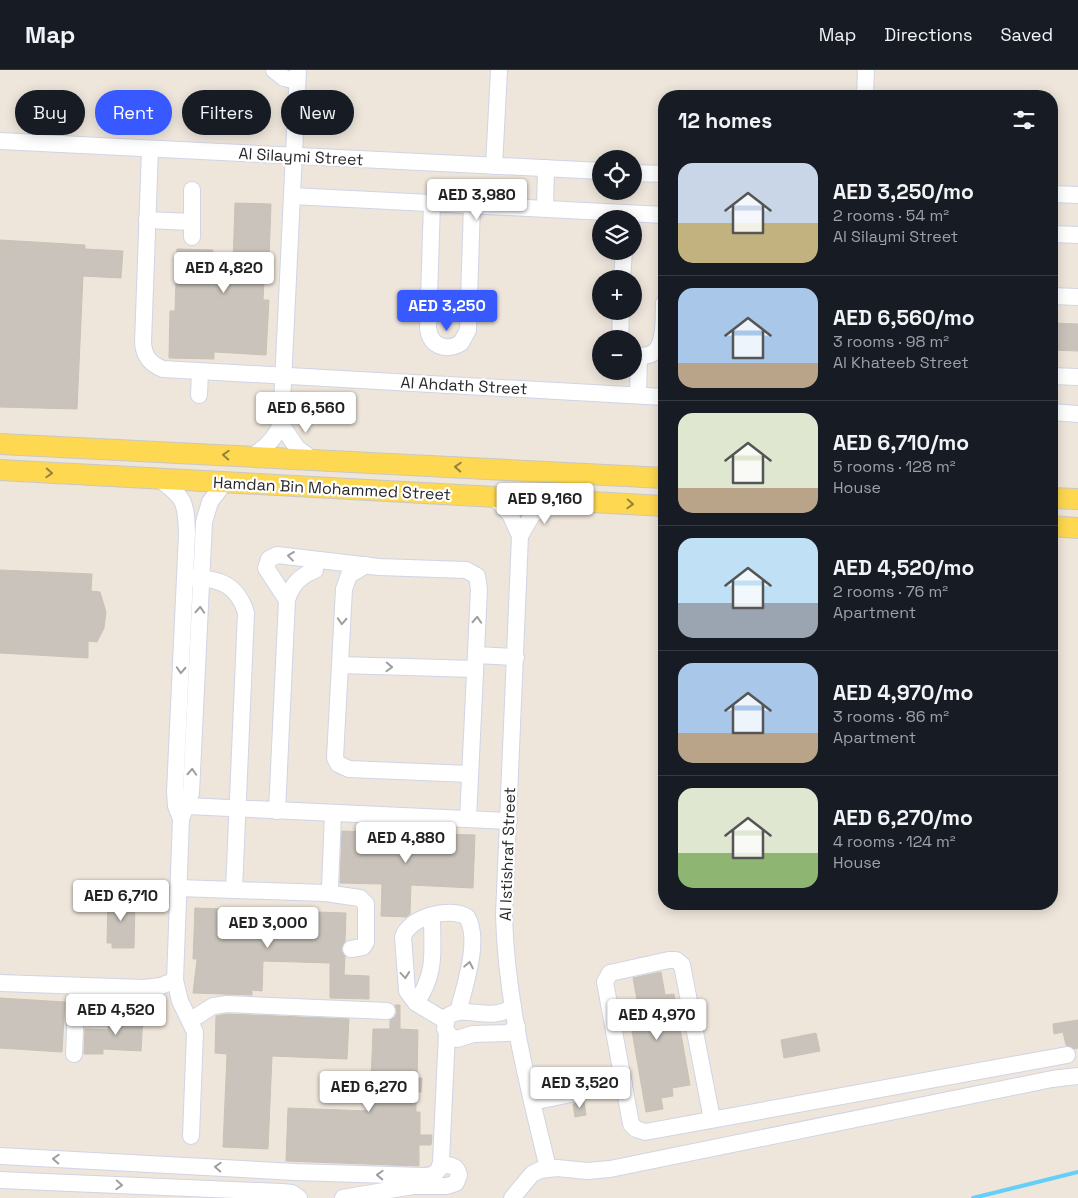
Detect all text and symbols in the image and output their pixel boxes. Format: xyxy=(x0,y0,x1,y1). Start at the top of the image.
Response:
text: Map xyxy=(25,19,75,50)
text: Map xyxy=(819,23,856,46)
text: Directions xyxy=(884,23,973,46)
text: Saved xyxy=(1001,23,1053,46)
chip: Buy xyxy=(15,90,85,135)
chip: Rent xyxy=(95,90,172,135)
chip: Filters xyxy=(182,90,271,135)
chip: New xyxy=(281,90,354,135)
icon: filters xyxy=(1010,106,1038,134)
text: 12 homes xyxy=(678,107,772,134)
street label: Al Silaymi Street xyxy=(238,143,364,170)
map controls xyxy=(592,150,642,380)
button: locate xyxy=(592,150,642,200)
pin: AED 3,980 xyxy=(420,178,534,221)
text: AED 3,250/mo xyxy=(833,178,974,205)
icon: home xyxy=(718,183,778,243)
text: AED 3,980 xyxy=(438,184,516,205)
text: 2 rooms · 54 m² xyxy=(833,205,949,226)
button: layers xyxy=(592,210,642,260)
text: Al Silaymi Street xyxy=(833,226,958,247)
pin: AED 4,820 xyxy=(167,252,281,294)
text: AED 4,820 xyxy=(185,257,263,278)
button: + xyxy=(592,270,642,320)
pin: AED 3,250 xyxy=(390,290,504,332)
text: AED 3,250 xyxy=(408,295,486,316)
text: AED 6,560/mo xyxy=(833,304,975,331)
icon: home xyxy=(718,308,778,368)
button: − xyxy=(592,330,642,380)
text: 3 rooms · 98 m² xyxy=(833,331,949,352)
text: Al Khateeb Street xyxy=(833,352,969,373)
street label: Al Ahdath Street xyxy=(400,372,528,399)
pin: AED 6,560 xyxy=(249,392,363,434)
text: AED 6,560 xyxy=(267,397,345,418)
text: AED 6,710/mo xyxy=(833,429,969,456)
icon: home xyxy=(718,433,778,493)
one-way arrow xyxy=(221,450,229,461)
text: 5 rooms · 128 m² xyxy=(833,456,956,477)
one-way arrow xyxy=(454,462,462,473)
one-way arrow xyxy=(45,467,53,478)
street label: Hamdan Bin Mohammed Street xyxy=(212,472,452,505)
text: House xyxy=(833,477,881,498)
pin: AED 9,160 xyxy=(488,482,602,525)
text: AED 9,160 xyxy=(508,488,582,509)
one-way arrow xyxy=(627,499,635,510)
one-way arrow xyxy=(287,551,295,562)
text: AED 4,520/mo xyxy=(833,554,974,581)
icon: home xyxy=(718,558,778,618)
text: 2 rooms · 76 m² xyxy=(833,581,948,602)
text: Apartment xyxy=(833,602,916,623)
one-way arrow xyxy=(194,605,205,613)
one-way arrow xyxy=(472,616,483,624)
one-way arrow xyxy=(337,617,348,625)
one-way arrow xyxy=(385,661,393,672)
one-way arrow xyxy=(175,666,186,674)
text: AED 4,970/mo xyxy=(833,679,973,706)
icon: home xyxy=(718,683,778,743)
text: 3 rooms · 86 m² xyxy=(833,706,949,727)
text: Apartment xyxy=(833,727,916,748)
one-way arrow xyxy=(186,768,197,776)
street label: Al Istishraf Street xyxy=(495,787,520,922)
text: AED 6,270/mo xyxy=(833,804,973,831)
icon: home xyxy=(718,808,778,868)
pin: AED 4,880 xyxy=(349,822,463,864)
text: AED 4,880 xyxy=(367,827,445,848)
text: 4 rooms · 124 m² xyxy=(833,831,956,852)
text: House xyxy=(833,852,881,873)
pin: AED 6,710 xyxy=(64,880,178,922)
text: AED 6,710 xyxy=(84,885,158,906)
pin: AED 3,000 xyxy=(211,906,325,949)
text: AED 3,000 xyxy=(228,912,308,933)
one-way arrow xyxy=(463,960,474,969)
one-way arrow xyxy=(399,971,410,979)
pin: AED 4,520 xyxy=(59,994,173,1036)
pin: AED 4,970 xyxy=(600,998,714,1041)
text: AED 4,520 xyxy=(77,999,155,1020)
text: AED 4,970 xyxy=(618,1004,696,1025)
pin: AED 3,520 xyxy=(523,1066,637,1109)
pin: AED 6,270 xyxy=(312,1070,426,1113)
text: AED 3,520 xyxy=(541,1072,619,1093)
text: AED 6,270 xyxy=(331,1076,407,1097)
one-way arrow xyxy=(52,1153,60,1164)
one-way arrow xyxy=(214,1162,222,1173)
one-way arrow xyxy=(376,1170,384,1180)
one-way arrow xyxy=(115,1180,123,1190)

